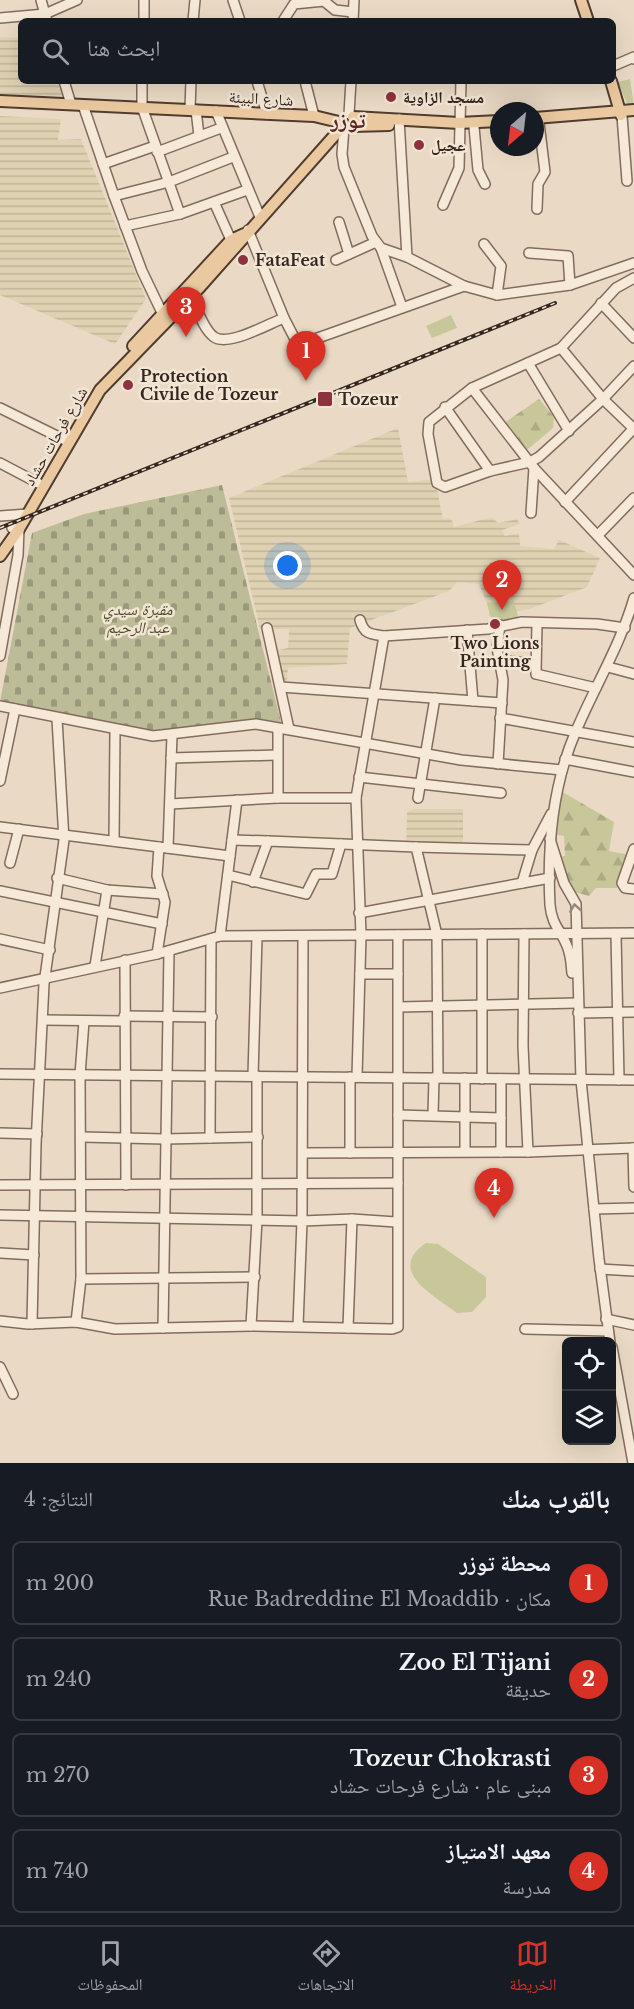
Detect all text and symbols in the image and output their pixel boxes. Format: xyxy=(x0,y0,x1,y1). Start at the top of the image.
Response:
search box xyxy=(18,18,616,84)
icon: search xyxy=(39,35,72,68)
text: ابحث هنا xyxy=(87,35,160,62)
street label: شارع البيئة xyxy=(228,86,294,111)
place label: مسجد الزاوية xyxy=(403,87,484,107)
marker: مسجد الزاوية xyxy=(384,90,398,104)
north arrow xyxy=(490,102,544,156)
district label: توزر xyxy=(330,107,366,134)
place label: عجيل xyxy=(431,135,465,155)
marker: عجيل xyxy=(412,138,426,152)
place label: FataFeat xyxy=(255,250,326,270)
marker: FataFeat xyxy=(236,253,250,267)
pin: 3 xyxy=(166,288,206,337)
pin: 1 xyxy=(286,332,326,381)
place label: Protection Civile de Tozeur xyxy=(140,366,278,404)
marker: Protection Civile de Tozeur xyxy=(121,378,135,392)
street label: شارع فرحات حشاد xyxy=(19,383,92,489)
place label: Tozeur xyxy=(338,389,398,409)
marker: Tozeur xyxy=(316,390,334,408)
your location xyxy=(273,551,302,580)
pin: 2 xyxy=(482,560,522,610)
park label: مقبرة سيدي عبد الرحيم xyxy=(103,599,173,638)
marker: Two Lions Painting xyxy=(488,617,502,631)
place label: Two Lions Painting xyxy=(450,633,540,671)
one-way arrow xyxy=(570,903,582,912)
pin: 4 xyxy=(474,1168,514,1218)
map controls xyxy=(562,1337,616,1445)
button: locate xyxy=(562,1337,616,1391)
button: layers xyxy=(562,1391,616,1445)
text: بالقرب منك xyxy=(502,1483,610,1515)
text: النتائج: 4 xyxy=(24,1487,93,1511)
text: محطة توزر xyxy=(460,1550,551,1577)
text: 200 m xyxy=(26,1571,94,1595)
text: 1 xyxy=(584,1571,593,1595)
text: مكان · Rue Badreddine El Moaddib xyxy=(208,1587,551,1611)
text: Zoo El Tijani xyxy=(399,1649,551,1676)
text: 240 m xyxy=(26,1667,92,1691)
text: 2 xyxy=(582,1667,595,1691)
text: حديقة xyxy=(505,1678,551,1702)
text: Tozeur Chokrasti xyxy=(350,1745,551,1772)
text: 270 m xyxy=(26,1763,90,1787)
text: 3 xyxy=(582,1763,595,1787)
text: مبنى عام · شارع فرحات حشاد xyxy=(330,1774,551,1798)
text: معهد الامتياز xyxy=(446,1838,551,1865)
text: 740 m xyxy=(26,1859,89,1883)
text: 4 xyxy=(582,1859,595,1883)
text: مدرسة xyxy=(502,1875,551,1899)
tab: المحفوظات xyxy=(78,1937,143,2000)
tab: الاتجاهات xyxy=(298,1937,354,2000)
tab: الخريطة xyxy=(509,1937,557,2000)

